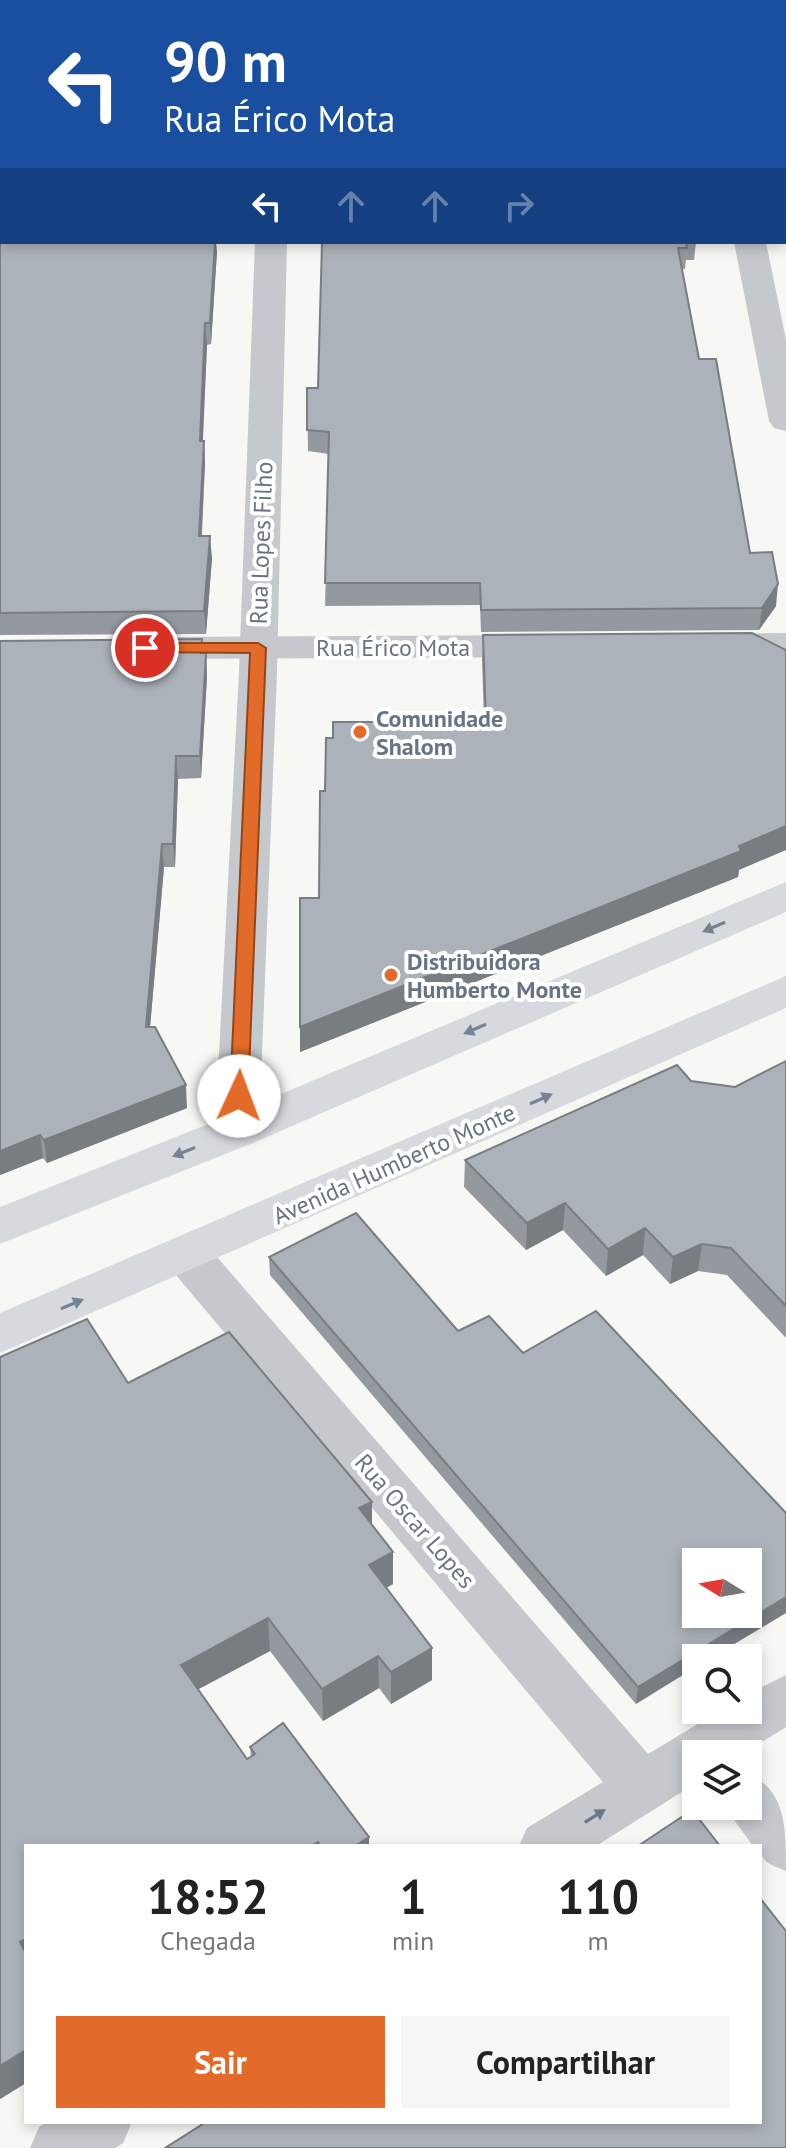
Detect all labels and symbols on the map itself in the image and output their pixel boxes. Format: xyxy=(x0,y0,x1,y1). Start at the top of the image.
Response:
street label: Rua Lopes Filho xyxy=(243,461,279,625)
pin xyxy=(111,614,179,682)
street label: Rua Érico Mota xyxy=(316,632,470,663)
place label: Comunidade Shalom xyxy=(376,703,503,762)
marker: Comunidade Shalom xyxy=(351,723,369,741)
one-way arrow xyxy=(702,920,726,933)
place label: Distribuidora Humberto Monte xyxy=(407,946,582,1005)
marker: Distribuidora Humberto Monte xyxy=(382,966,400,984)
one-way arrow xyxy=(463,1022,487,1035)
position arrow xyxy=(197,1054,281,1138)
one-way arrow xyxy=(529,1092,553,1106)
street label: Avenida Humberto Monte xyxy=(268,1097,520,1231)
one-way arrow xyxy=(172,1146,196,1159)
one-way arrow xyxy=(60,1297,84,1310)
street label: Rua Oscar Lopes xyxy=(348,1447,482,1595)
north arrow xyxy=(682,1548,762,1628)
one-way arrow xyxy=(584,1810,606,1824)

